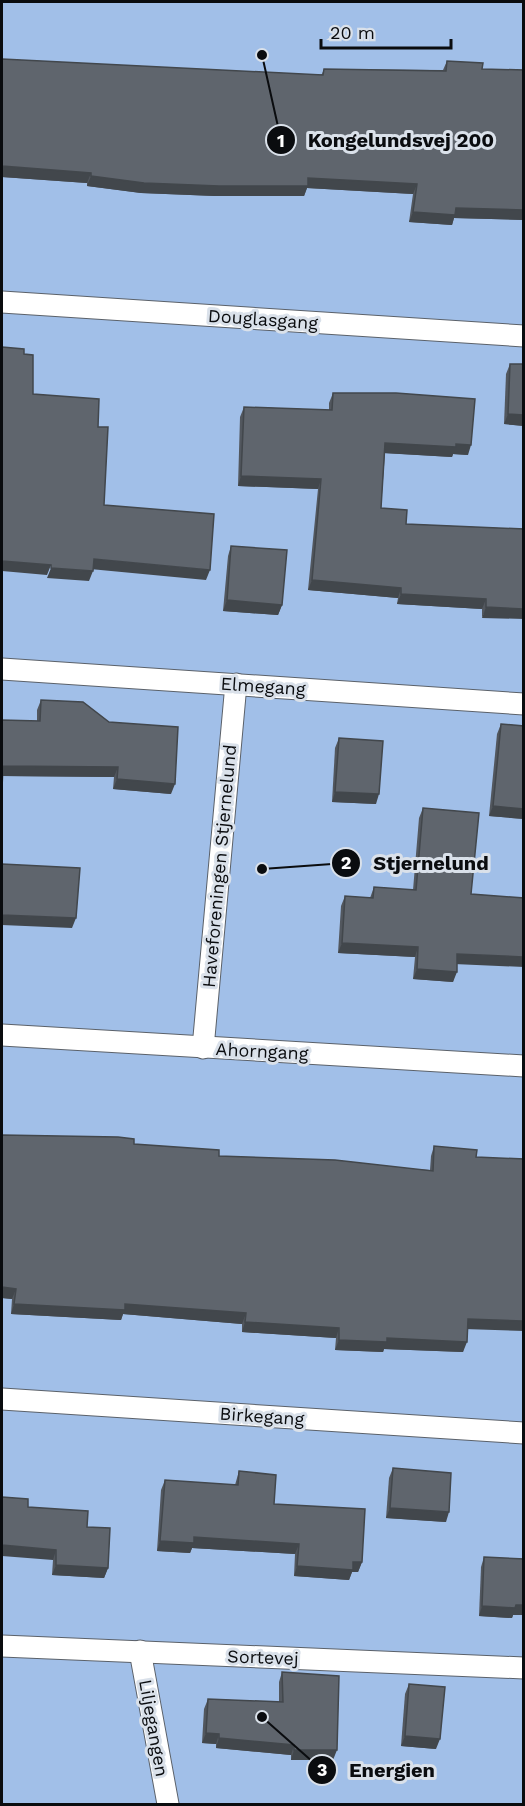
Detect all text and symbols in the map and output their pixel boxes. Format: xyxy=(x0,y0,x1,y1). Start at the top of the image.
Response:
scale bar xyxy=(321,12,452,50)
text: 20 m xyxy=(330,22,375,43)
callout: Kongelundsvej 200 xyxy=(266,121,506,159)
text: Kongelundsvej 200 xyxy=(308,128,494,152)
text: 1 xyxy=(277,130,285,151)
street label: Douglasgang xyxy=(207,305,319,333)
street label: Elmegang xyxy=(220,673,307,699)
street label: Haveforeningen Stjernelund xyxy=(198,743,240,989)
callout: Stjernelund xyxy=(331,844,501,882)
text: Stjernelund xyxy=(373,851,489,875)
text: 2 xyxy=(341,852,351,873)
street label: Ahorngang xyxy=(215,1038,309,1064)
street label: Birkegang xyxy=(219,1403,305,1429)
street label: Sortevej xyxy=(227,1645,299,1669)
street label: Liljegangen xyxy=(135,1678,173,1778)
callout: Energien xyxy=(307,1751,447,1789)
text: Energien xyxy=(349,1758,435,1782)
text: 3 xyxy=(317,1759,327,1780)

